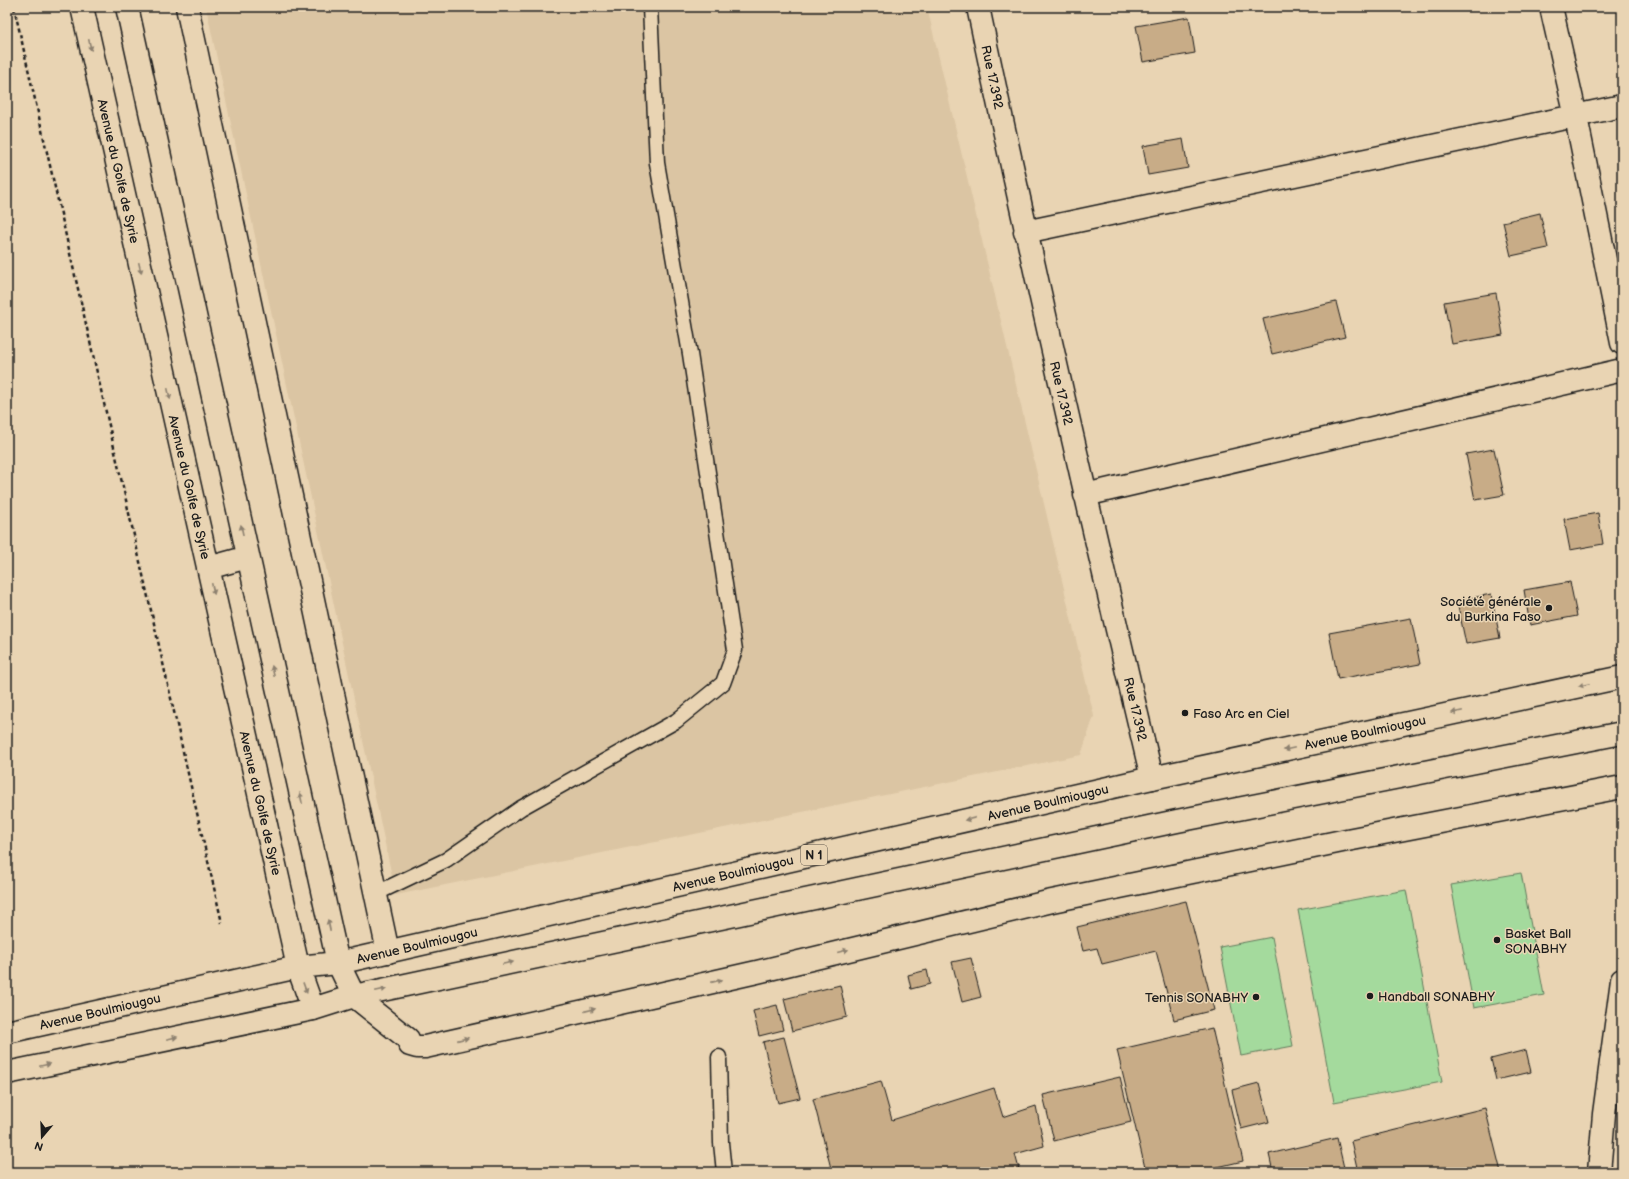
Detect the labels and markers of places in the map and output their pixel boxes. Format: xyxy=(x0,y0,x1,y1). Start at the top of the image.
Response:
place label: Société générale du Burkina Faso xyxy=(1440,594,1541,625)
marker: Société générale du Burkina Faso xyxy=(1544,603,1554,613)
place label: Faso Arc en Ciel xyxy=(1193,706,1289,722)
marker: Faso Arc en Ciel xyxy=(1180,708,1190,718)
place label: Basket Ball SONABHY xyxy=(1505,926,1571,957)
marker: Basket Ball SONABHY xyxy=(1492,935,1502,945)
place label: Handball SONABHY xyxy=(1378,989,1495,1005)
place label: Tennis SONABHY xyxy=(1145,990,1248,1006)
marker: Handball SONABHY xyxy=(1365,991,1375,1001)
marker: Tennis SONABHY xyxy=(1251,992,1261,1002)

